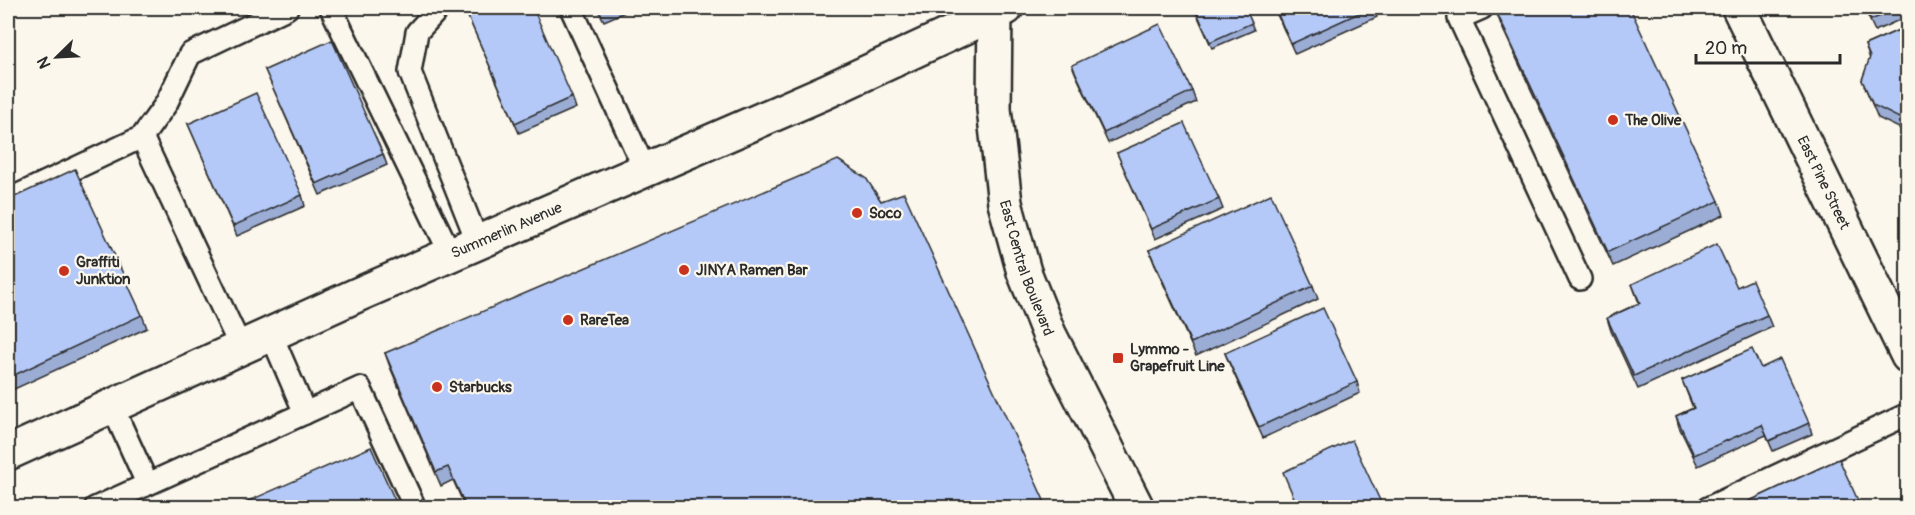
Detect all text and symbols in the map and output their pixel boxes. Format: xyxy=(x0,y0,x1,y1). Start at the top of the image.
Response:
north arrow xyxy=(27,27,87,87)
scale bar xyxy=(1696,27,1840,65)
text: 20 m xyxy=(1705,37,1747,60)
text: N xyxy=(33,54,56,72)
place label: The Olive xyxy=(1624,111,1682,130)
marker: The Olive xyxy=(1606,113,1620,127)
street label: East Pine Street xyxy=(1793,133,1854,233)
street label: Summerlin Avenue xyxy=(448,198,566,263)
street label: East Central Boulevard xyxy=(995,198,1058,339)
place label: Soco xyxy=(869,204,901,223)
marker: Soco xyxy=(850,206,864,220)
place label: Graffiti Junktion xyxy=(76,253,131,289)
place label: JINYA Ramen Bar xyxy=(696,261,809,280)
marker: JINYA Ramen Bar xyxy=(677,263,691,277)
marker: Graffiti Junktion xyxy=(57,264,71,278)
place label: RareTea xyxy=(580,311,629,330)
marker: RareTea xyxy=(561,313,575,327)
place label: Lymmo - Grapefruit Line xyxy=(1130,340,1225,376)
marker: Lymmo - Grapefruit Line xyxy=(1111,351,1125,365)
place label: Starbucks xyxy=(449,378,512,397)
marker: Starbucks xyxy=(430,380,444,394)

